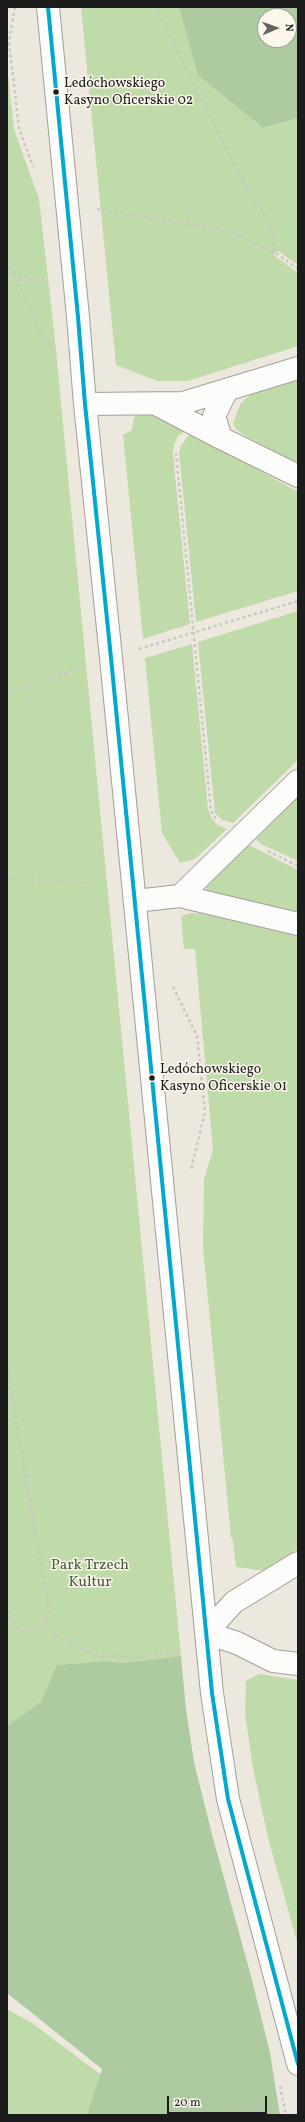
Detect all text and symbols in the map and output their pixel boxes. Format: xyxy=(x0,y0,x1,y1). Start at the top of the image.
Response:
north arrow xyxy=(257,8,297,48)
text: N xyxy=(281,23,296,32)
place label: Ledóchowskiego Kasyno Oficerskie 02 xyxy=(64,76,193,108)
marker: Ledóchowskiego Kasyno Oficerskie 02 xyxy=(51,87,61,97)
place label: Ledóchowskiego Kasyno Oficerskie 01 xyxy=(160,1062,287,1094)
marker: Ledóchowskiego Kasyno Oficerskie 01 xyxy=(147,1073,157,1083)
park label: Park Trzech Kultur xyxy=(51,1557,129,1592)
scale bar xyxy=(169,2088,269,2114)
text: 20 m xyxy=(174,2095,201,2111)

